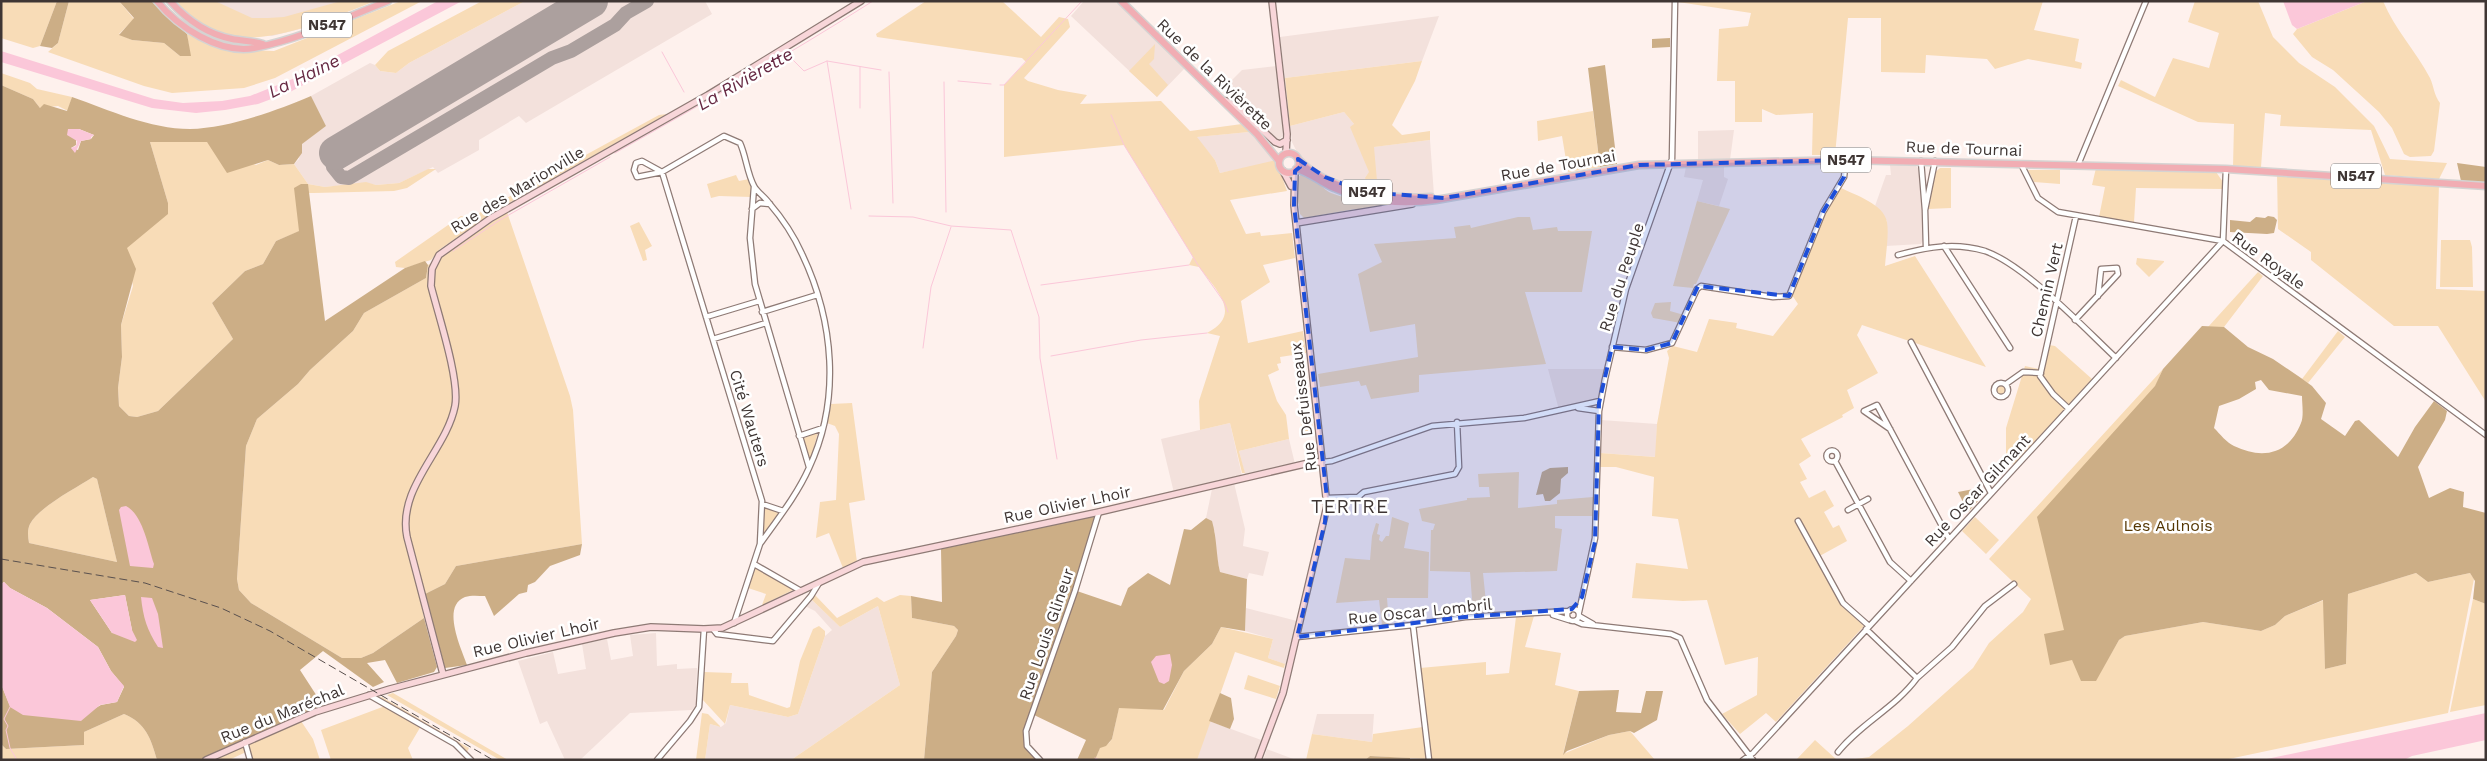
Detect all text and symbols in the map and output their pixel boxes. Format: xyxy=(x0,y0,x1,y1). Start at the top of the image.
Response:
road number: N547 xyxy=(302,12,352,38)
street label: Rue de la Rivièrette xyxy=(1153,15,1276,134)
water label: La Rivièrette xyxy=(693,43,796,114)
water label: La Haine xyxy=(265,49,343,102)
street label: Rue de Tournai xyxy=(1905,137,2022,160)
street label: Rue des Marionville xyxy=(447,142,588,237)
street label: Rue de Tournai xyxy=(1499,146,1617,185)
road number: N547 xyxy=(1821,148,1871,172)
road number: N547 xyxy=(2331,164,2381,188)
road number: N547 xyxy=(1342,180,1392,204)
street label: Rue du Peuple xyxy=(1595,220,1648,334)
street label: Rue Royale xyxy=(2228,227,2309,293)
street label: Chemin Vert xyxy=(2026,241,2067,339)
street label: Rue Defuisseaux xyxy=(1286,341,1321,472)
street label: Cité Wauters xyxy=(726,367,773,469)
street label: Rue Oscar Gilmant xyxy=(1920,430,2035,550)
street label: Rue Olivier Lhoir xyxy=(1002,482,1133,527)
district label: TERTRE xyxy=(1311,495,1389,518)
park label: Les Aulnois xyxy=(2123,516,2213,535)
street label: Rue Louis Glineur xyxy=(1015,565,1078,703)
street label: Rue Oscar Lombril xyxy=(1347,594,1493,629)
street label: Rue Olivier Lhoir xyxy=(471,614,602,661)
street label: Rue du Maréchal xyxy=(218,680,347,747)

